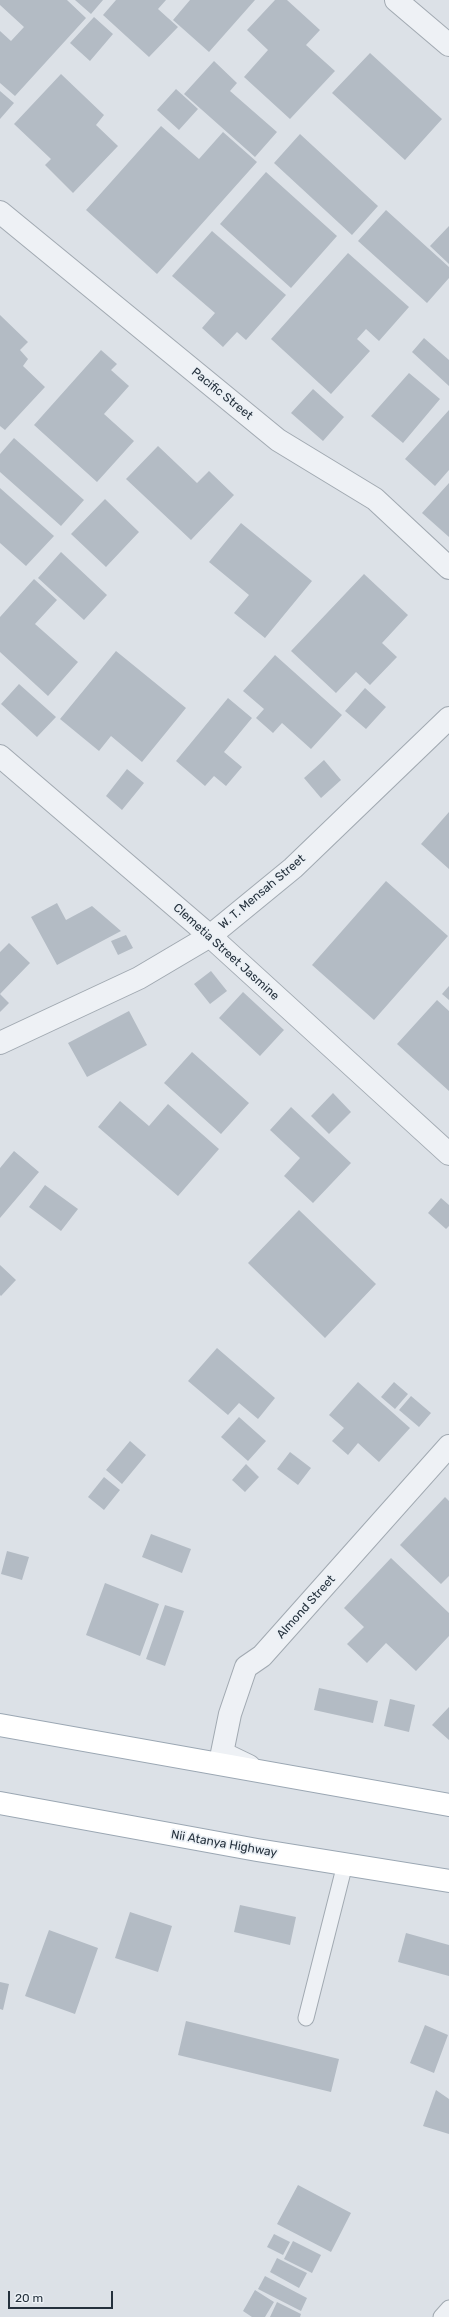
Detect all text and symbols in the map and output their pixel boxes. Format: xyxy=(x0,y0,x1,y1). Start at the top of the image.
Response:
street label: Pacific Street xyxy=(188,365,256,423)
street label: W. T. Mensah Street xyxy=(216,852,308,932)
street label: Clemetia Street Jasmine xyxy=(170,901,282,1003)
street label: Almond Street xyxy=(274,1572,338,1642)
street label: Nii Atanya Highway xyxy=(170,1828,278,1860)
scale bar xyxy=(10,2283,115,2309)
text: 20 m xyxy=(15,2291,43,2305)

